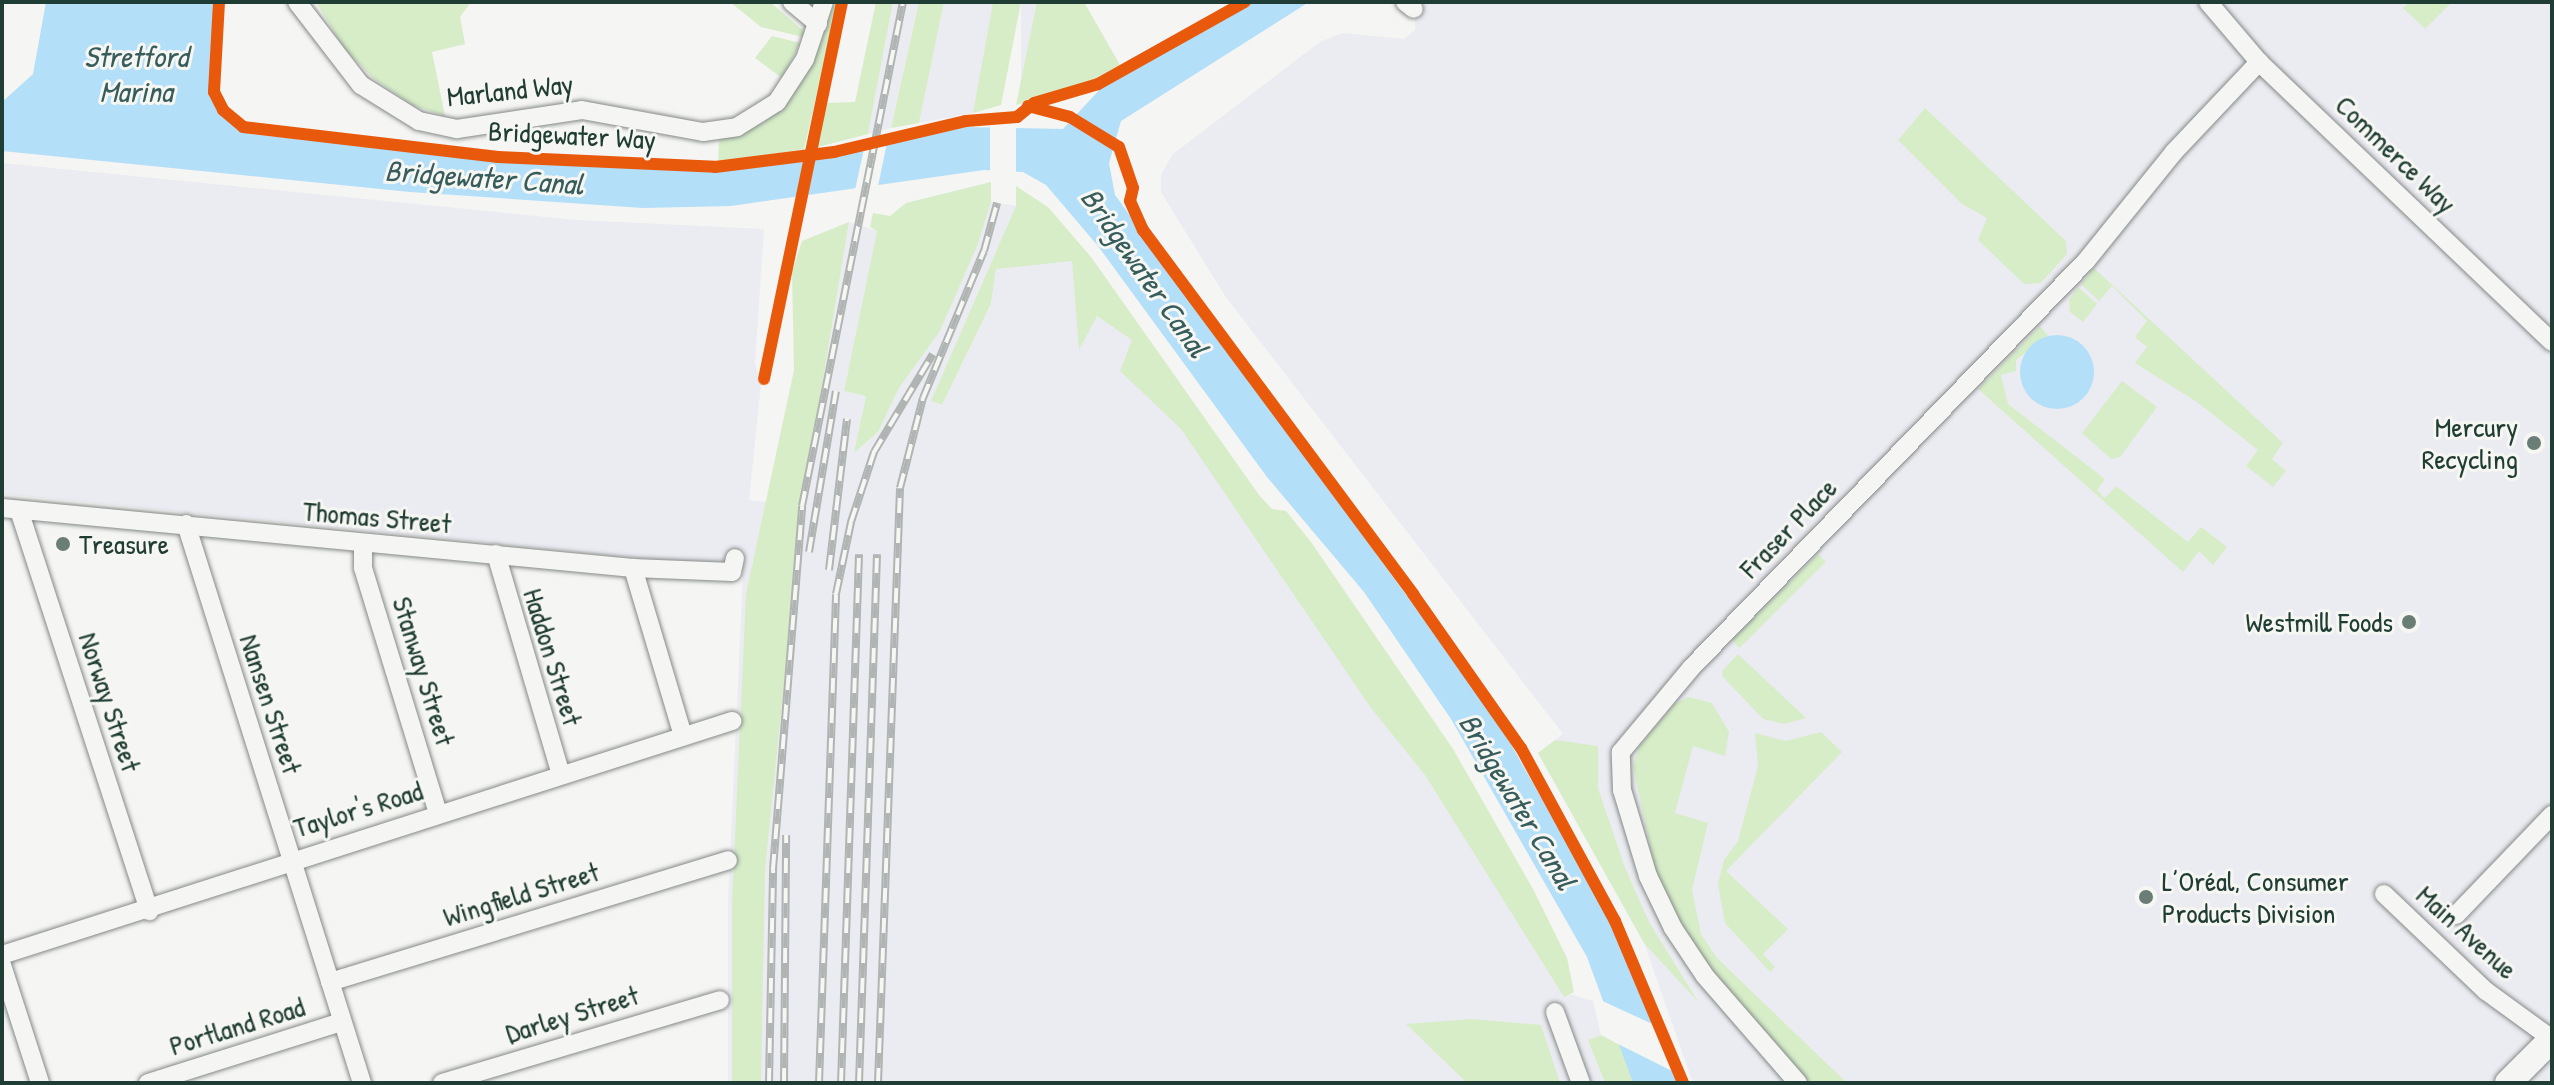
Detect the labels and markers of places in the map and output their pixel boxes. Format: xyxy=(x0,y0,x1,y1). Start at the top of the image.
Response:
place label: Mercury Recycling xyxy=(2422,410,2518,476)
marker: Mercury Recycling xyxy=(2525,434,2543,452)
place label: Treasure xyxy=(79,527,169,561)
marker: Treasure xyxy=(54,535,72,553)
place label: Westmill Foods xyxy=(2246,605,2393,639)
marker: Westmill Foods xyxy=(2400,613,2418,631)
place label: L’Oréal, Consumer Products Division xyxy=(2162,864,2349,930)
marker: L’Oréal, Consumer Products Division xyxy=(2137,888,2155,906)

